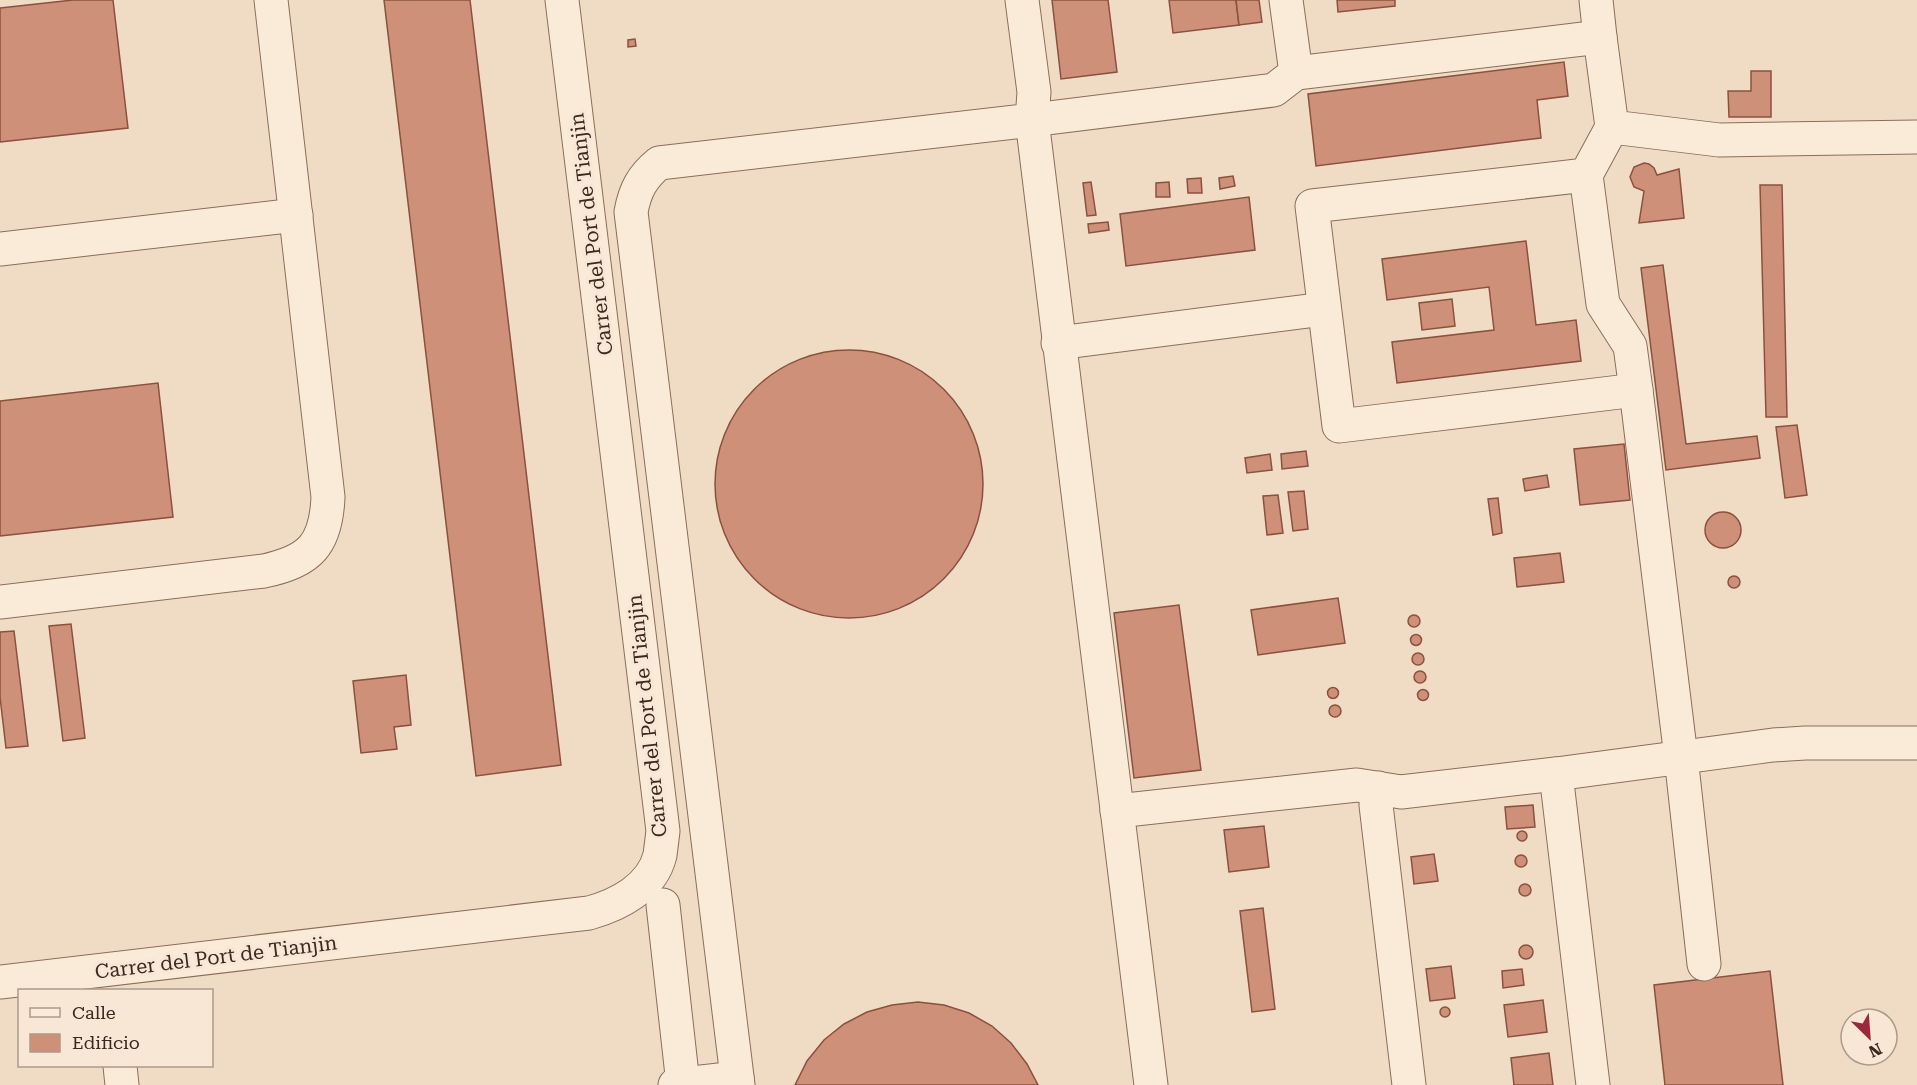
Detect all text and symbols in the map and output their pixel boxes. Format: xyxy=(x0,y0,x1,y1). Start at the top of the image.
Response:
street label: Carrer del Port de Tianjin xyxy=(564,111,618,356)
street label: Carrer del Port de Tianjin xyxy=(622,593,672,839)
street label: Carrer del Port de Tianjin xyxy=(94,930,339,984)
legend xyxy=(18,989,213,1067)
text: Calle xyxy=(72,1002,116,1023)
north arrow xyxy=(1839,1007,1899,1067)
text: Edificio xyxy=(72,1032,140,1053)
text: N xyxy=(1866,1039,1885,1061)

